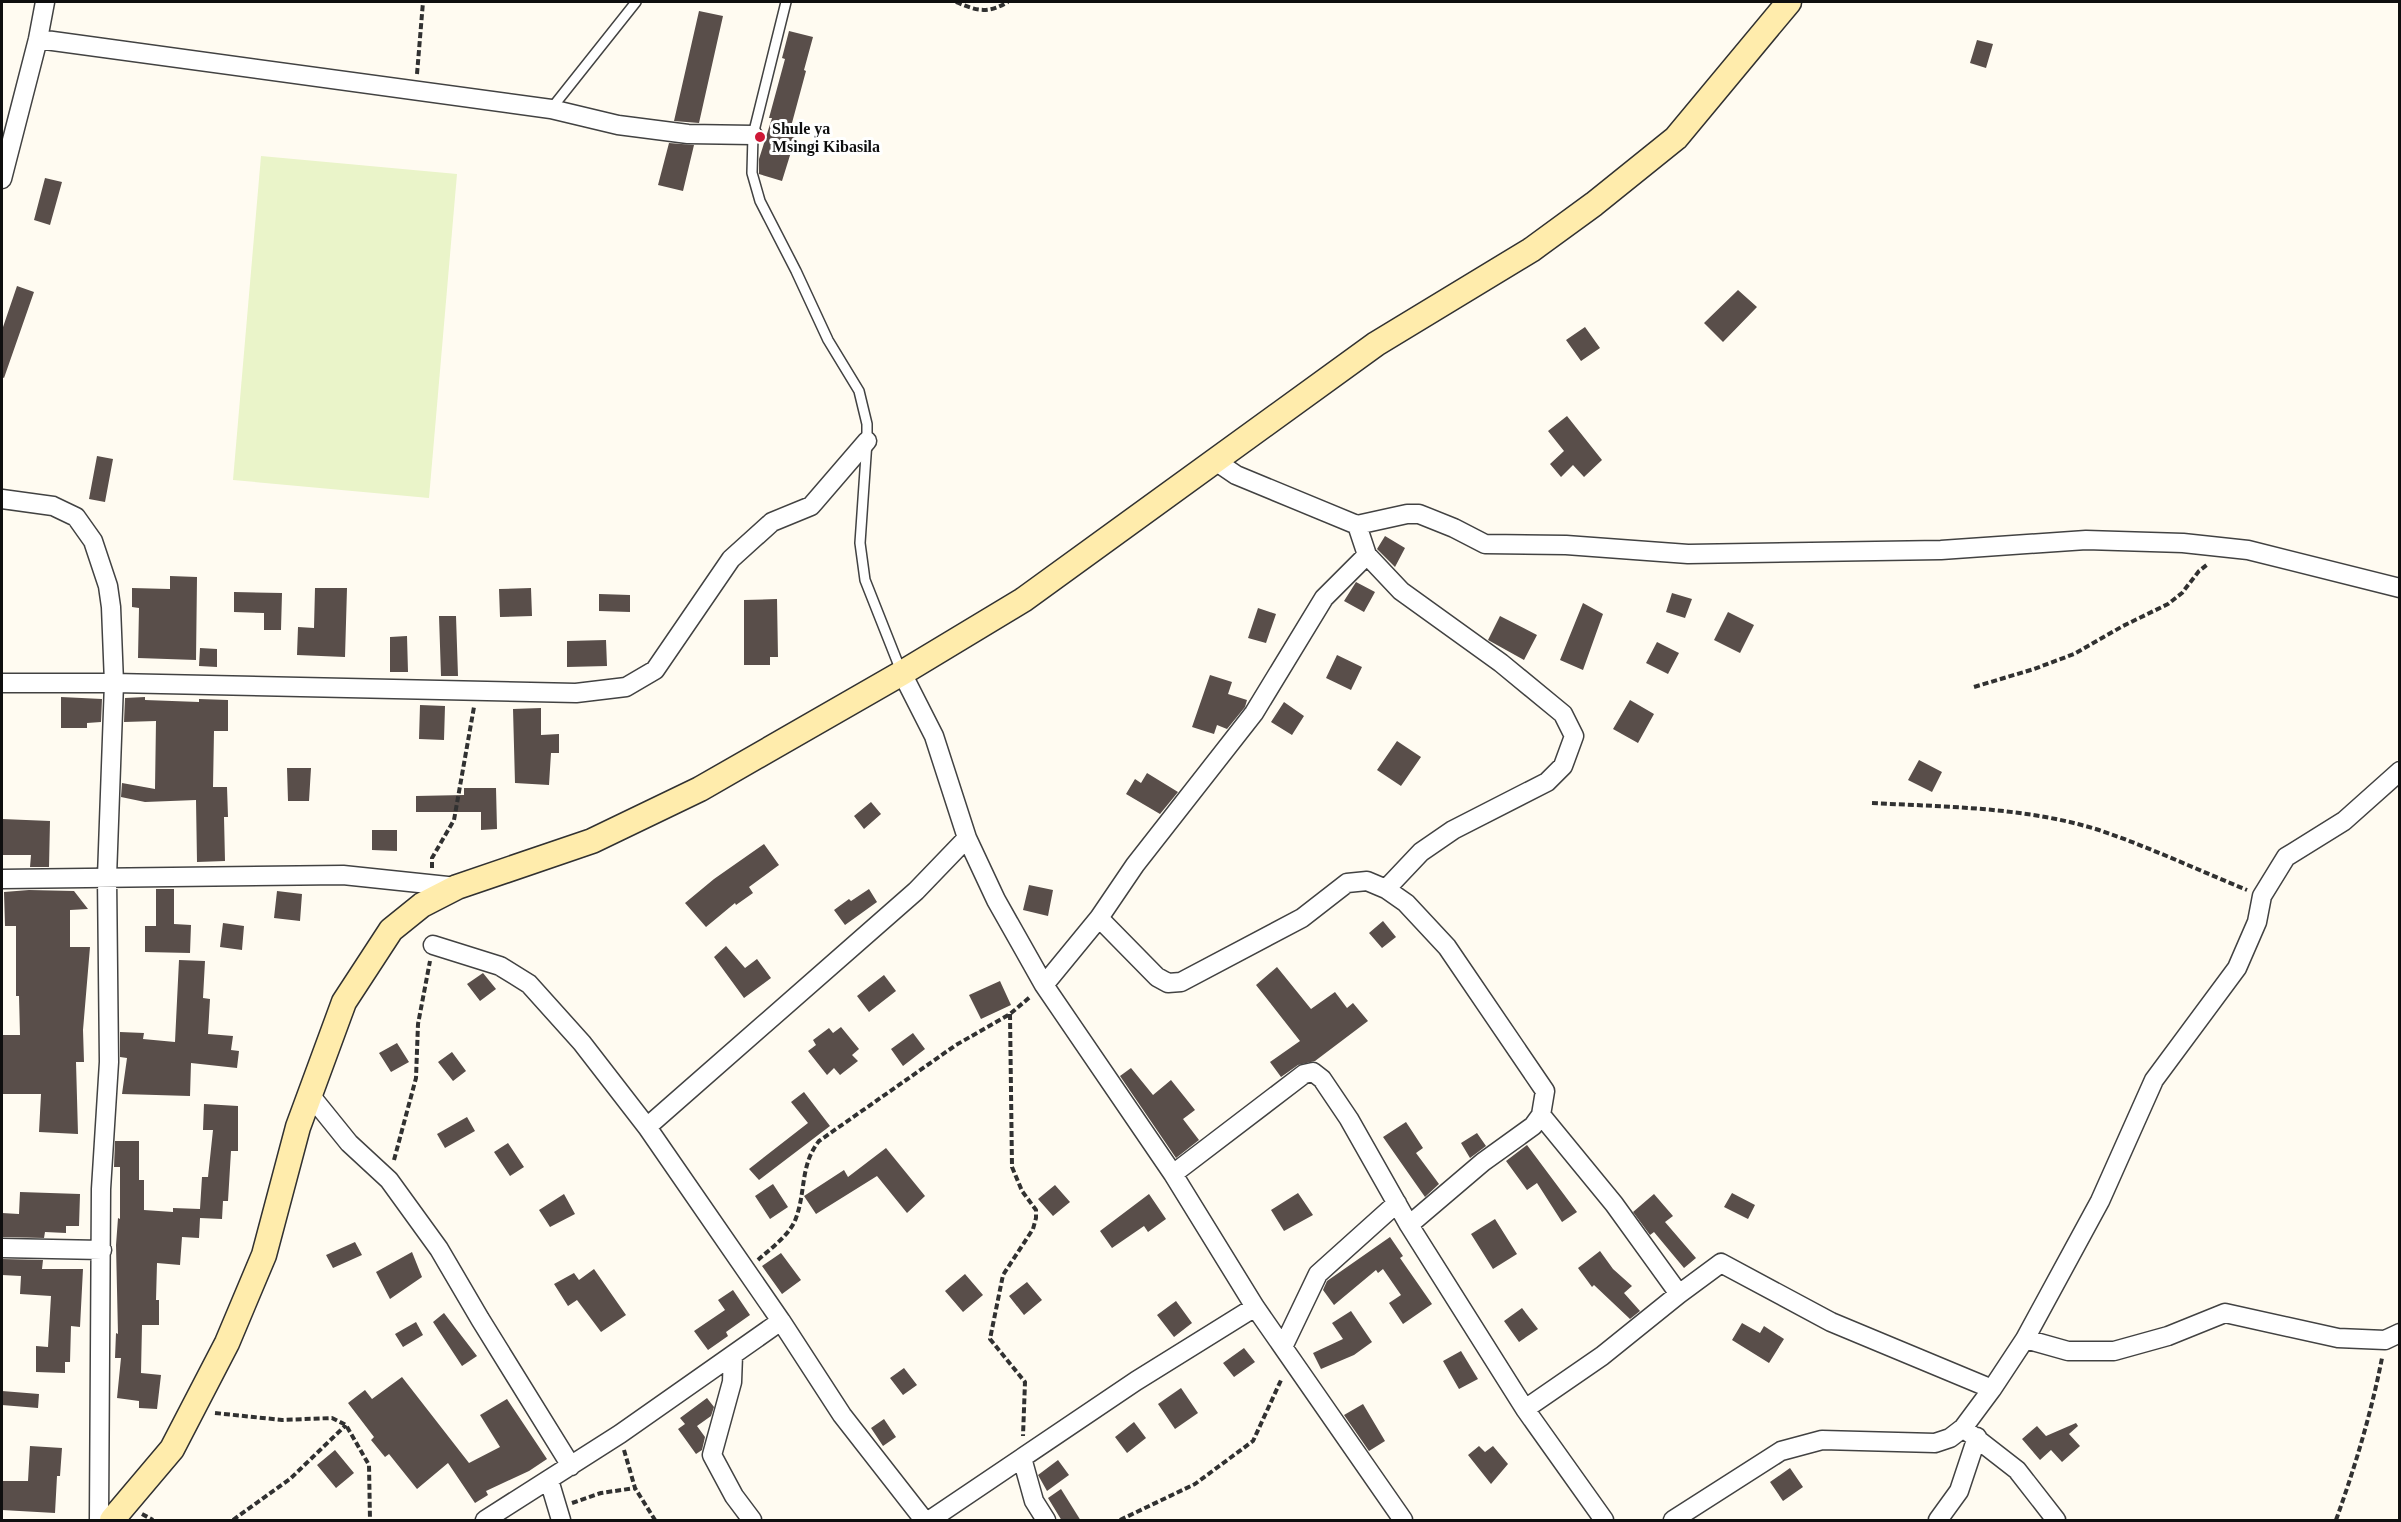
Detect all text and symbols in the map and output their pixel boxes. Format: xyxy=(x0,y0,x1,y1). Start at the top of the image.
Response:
place label: Shule ya Msingi Kibasila xyxy=(772,120,880,156)
marker: Shule ya Msingi Kibasila xyxy=(753,130,767,144)

